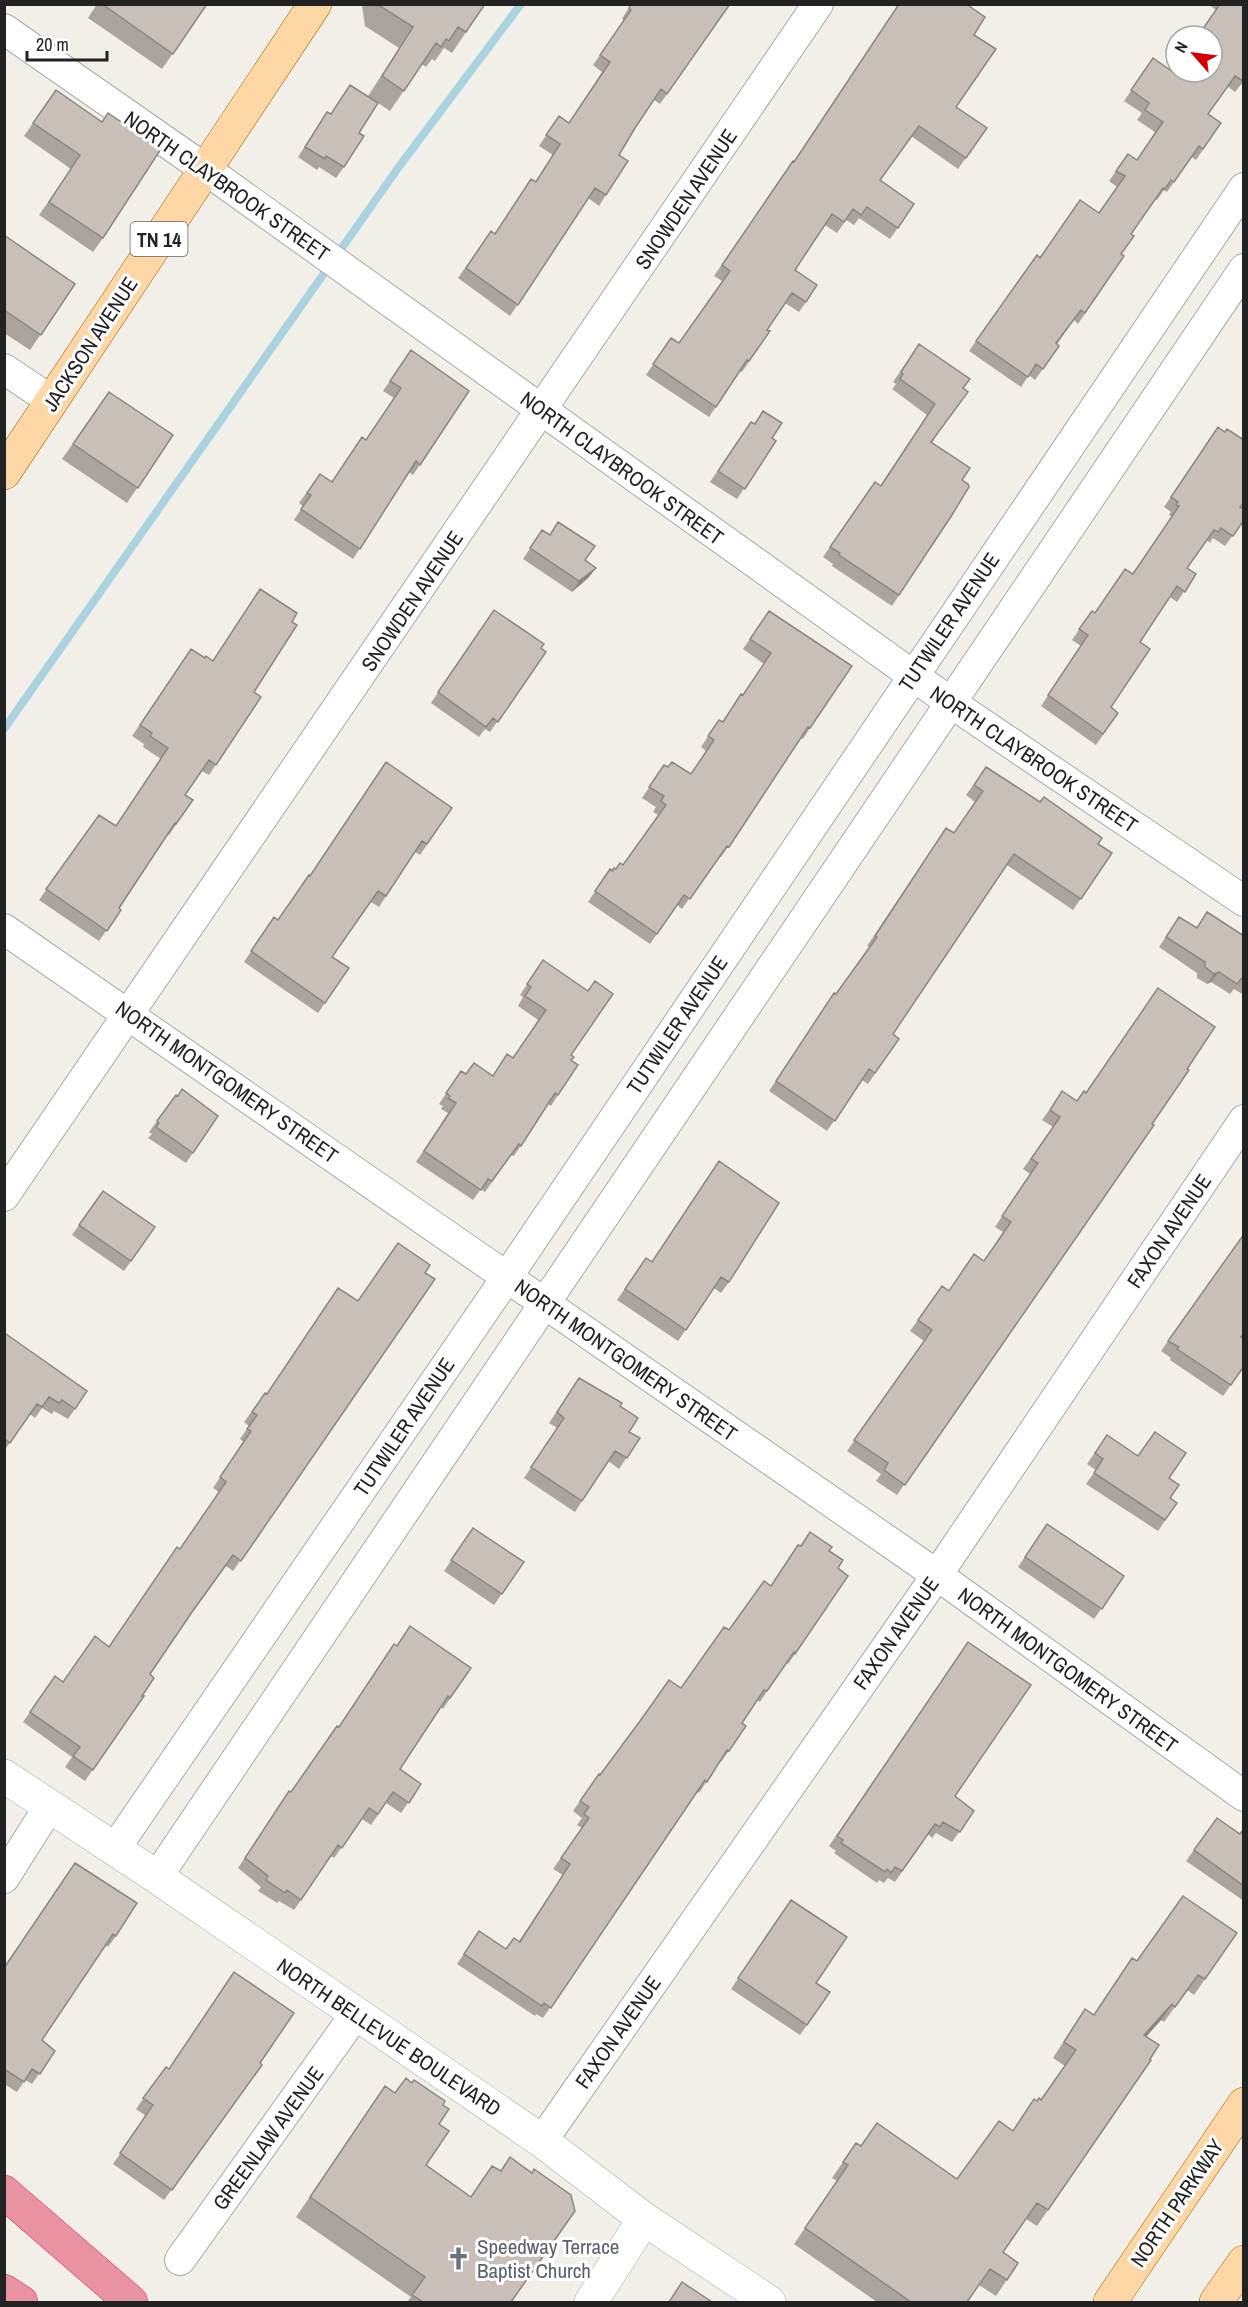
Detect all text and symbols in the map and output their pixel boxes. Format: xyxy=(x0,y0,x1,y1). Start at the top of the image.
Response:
scale bar xyxy=(27,24,106,62)
north arrow xyxy=(1164,24,1224,84)
text: 20 m xyxy=(36,32,69,57)
text: N xyxy=(1169,38,1193,56)
street label: NORTH CLAYBROOK STREET xyxy=(119,104,336,268)
street label: SNOWDEN AVENUE xyxy=(628,123,744,275)
road number: TN 14 xyxy=(130,222,188,256)
street label: JACKSON AVENUE xyxy=(36,271,144,417)
street label: NORTH CLAYBROOK STREET xyxy=(515,384,730,552)
street label: SNOWDEN AVENUE xyxy=(354,525,470,677)
street label: TUTWILER AVENUE xyxy=(892,547,1006,697)
street label: NORTH CLAYBROOK STREET xyxy=(925,679,1144,840)
street label: TUTWILER AVENUE xyxy=(620,950,734,1100)
street label: NORTH MONTGOMERY STREET xyxy=(110,994,344,1170)
street label: FAXON AVENUE xyxy=(1120,1168,1218,1294)
street label: NORTH MONTGOMERY STREET xyxy=(509,1272,743,1448)
street label: TUTWILER AVENUE xyxy=(347,1352,461,1502)
street label: FAXON AVENUE xyxy=(846,1571,946,1695)
street label: NORTH MONTGOMERY STREET xyxy=(952,1580,1184,1760)
street label: NORTH BELLEVUE BOULEVARD xyxy=(271,1951,507,2123)
street label: FAXON AVENUE xyxy=(568,1970,668,2094)
street label: GREENLAW AVENUE xyxy=(206,2060,330,2216)
street label: NORTH PARKWAY xyxy=(1123,2133,1231,2273)
place label: Speedway Terrace Baptist Church xyxy=(477,2232,619,2285)
church icon: Speedway Terrace Baptist Church xyxy=(446,2245,472,2271)

